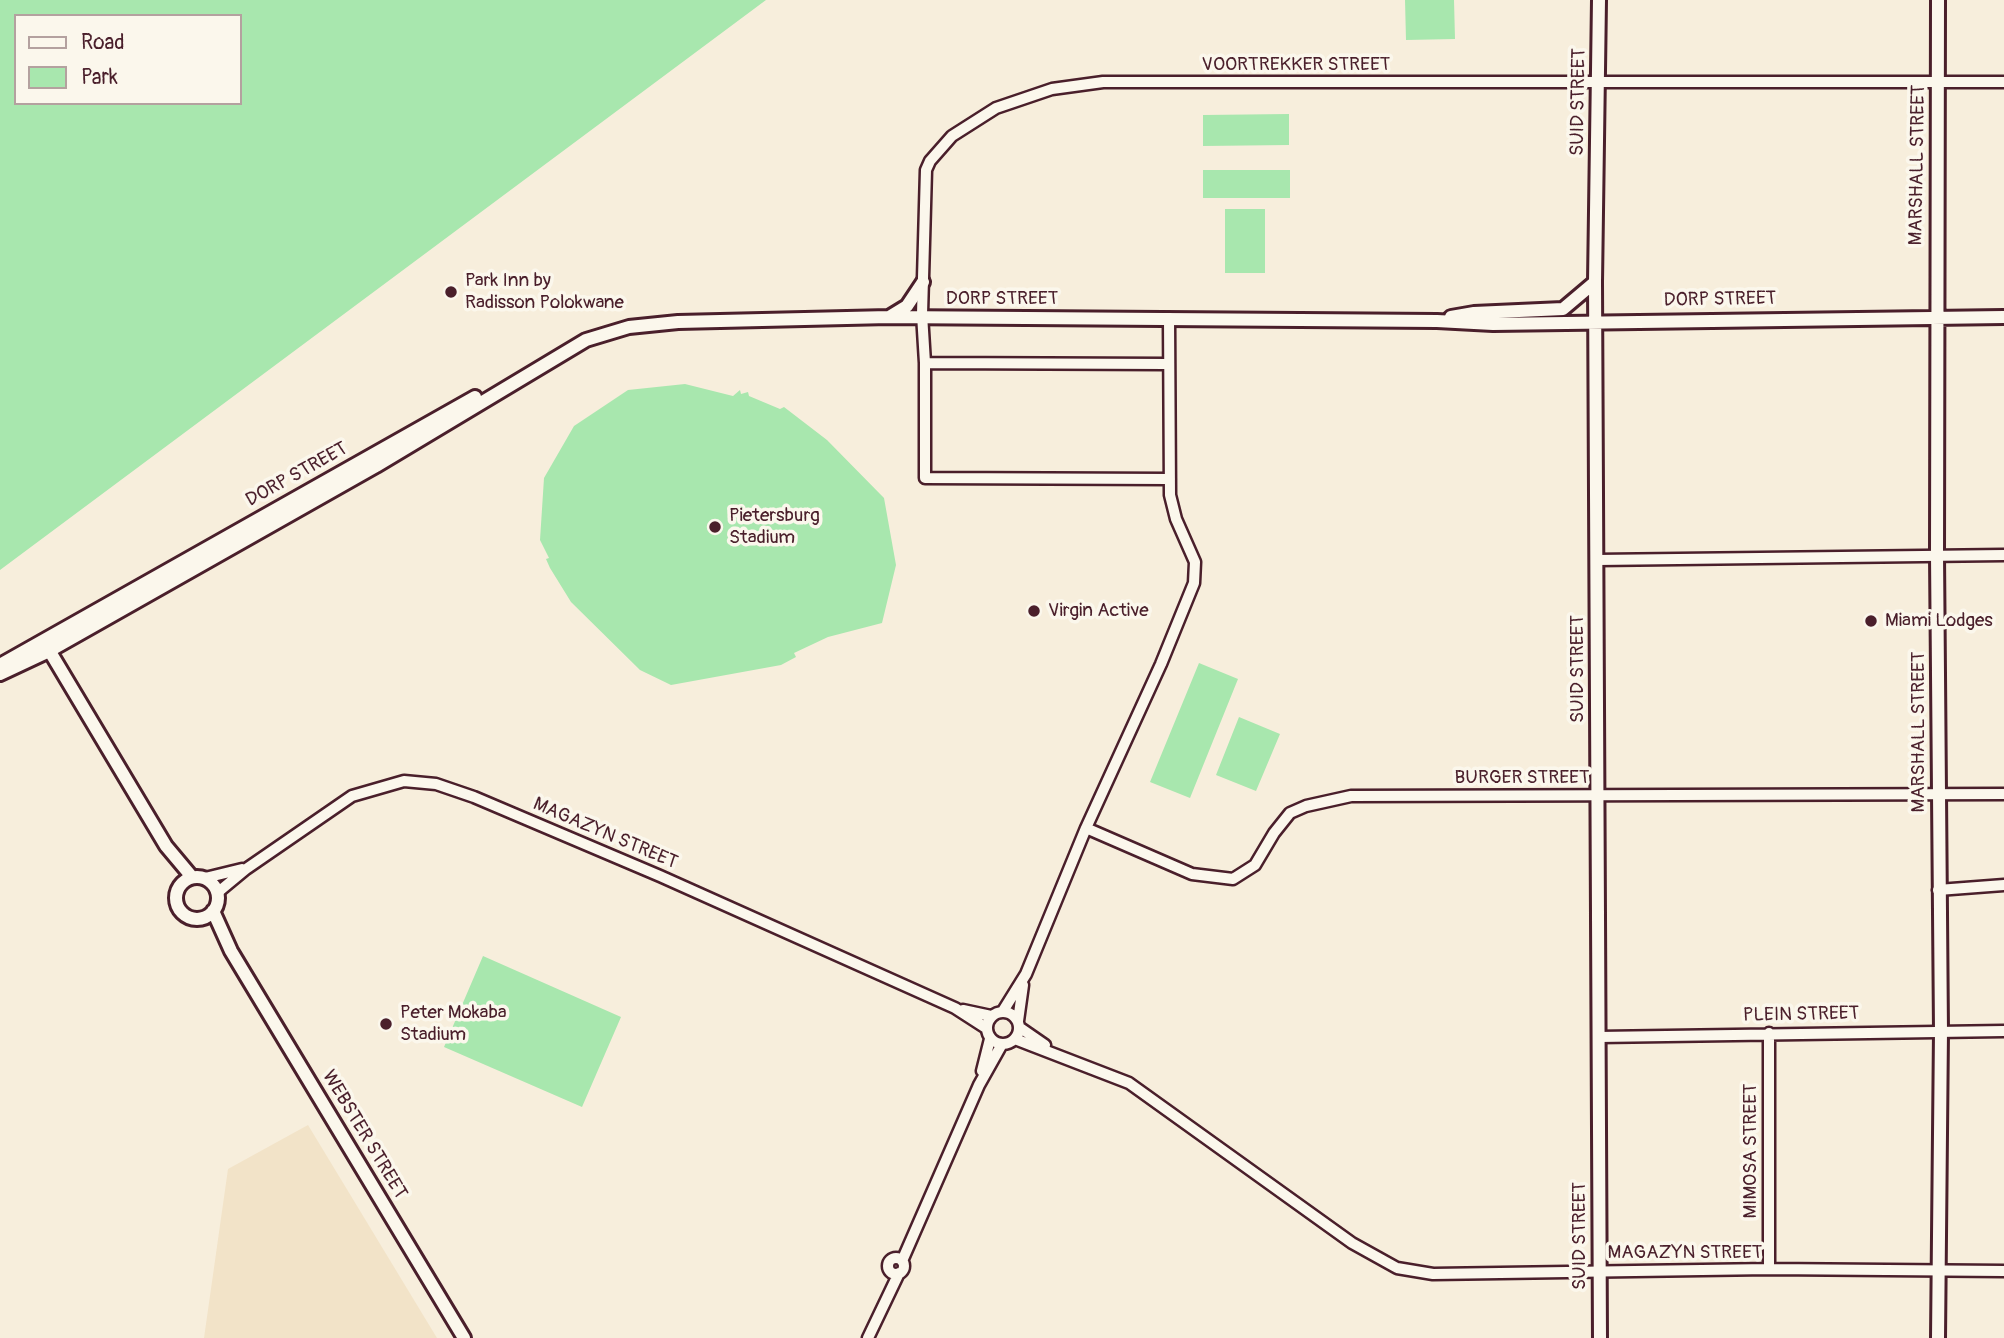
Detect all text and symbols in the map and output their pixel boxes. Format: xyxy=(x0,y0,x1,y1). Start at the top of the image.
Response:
legend xyxy=(14,14,242,105)
text: Road xyxy=(81,29,125,56)
street label: SUID STREET xyxy=(1567,48,1591,156)
street label: VOORTREKKER STREET xyxy=(1202,54,1390,76)
text: Park xyxy=(81,64,118,91)
street label: MARSHALL STREET xyxy=(1905,84,1931,246)
place label: Park Inn by Radisson Polokwane xyxy=(465,270,624,314)
marker: Park Inn by Radisson Polokwane xyxy=(443,284,459,300)
street label: DORP STREET xyxy=(946,288,1058,310)
street label: DORP STREET xyxy=(1664,288,1776,312)
street label: DORP STREET xyxy=(242,438,352,512)
place label: Pietersburg Stadium xyxy=(729,505,820,549)
marker: Pietersburg Stadium xyxy=(707,519,723,535)
place label: Virgin Active xyxy=(1048,600,1149,622)
marker: Virgin Active xyxy=(1026,603,1042,619)
place label: Miami Lodges xyxy=(1885,610,1993,632)
marker: Miami Lodges xyxy=(1863,613,1879,629)
street label: SUID STREET xyxy=(1567,615,1589,723)
street label: MARSHALL STREET xyxy=(1908,652,1930,812)
street label: BURGER STREET xyxy=(1455,767,1589,789)
street label: MAGAZYN STREET xyxy=(529,793,681,875)
place label: Peter Mokaba Stadium xyxy=(400,1002,507,1046)
street label: PLEIN STREET xyxy=(1743,1003,1859,1027)
marker: Peter Mokaba Stadium xyxy=(378,1016,394,1032)
street label: WEBSTER STREET xyxy=(317,1066,411,1204)
street label: MIMOSA STREET xyxy=(1740,1083,1762,1219)
street label: SUID STREET xyxy=(1569,1182,1591,1290)
street label: MAGAZYN STREET xyxy=(1608,1242,1762,1264)

